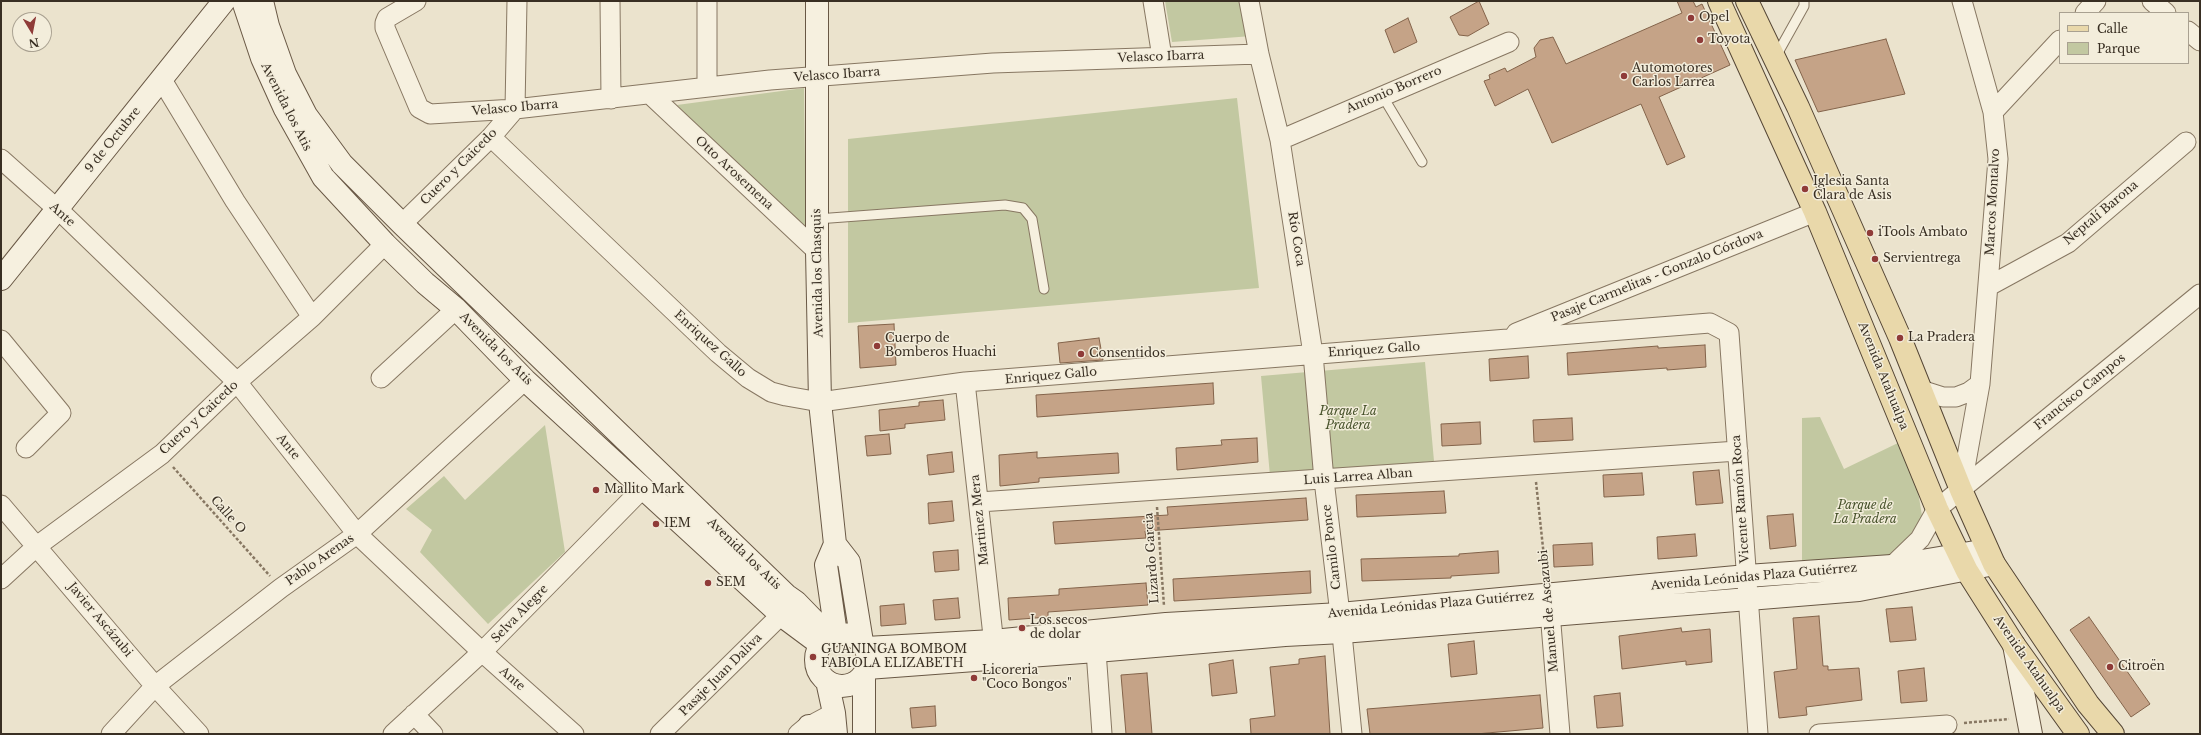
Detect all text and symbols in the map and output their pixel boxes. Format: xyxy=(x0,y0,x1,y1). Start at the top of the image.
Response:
place label: Opel xyxy=(1699,11,1729,25)
north arrow xyxy=(12,12,52,52)
legend xyxy=(2059,12,2189,64)
marker: Opel xyxy=(1686,13,1696,23)
text: Calle xyxy=(2097,21,2128,36)
place label: Toyota xyxy=(1708,33,1750,47)
text: N xyxy=(28,35,40,51)
marker: Toyota xyxy=(1695,35,1705,45)
text: Parque xyxy=(2097,41,2140,56)
street label: Velasco Ibarra xyxy=(1117,48,1205,66)
street label: Avenida los Atis xyxy=(258,61,314,153)
place label: Automotores Carlos Larrea xyxy=(1632,62,1715,90)
street label: Antonio Borrero xyxy=(1344,63,1444,117)
street label: Velasco Ibarra xyxy=(793,65,881,85)
marker: Automotores Carlos Larrea xyxy=(1619,71,1629,81)
street label: Velasco Ibarra xyxy=(471,97,559,119)
street label: 9 de Octubre xyxy=(82,104,144,176)
street label: Cuero y Caicedo xyxy=(418,126,500,208)
street label: Otto Arosemena xyxy=(692,133,776,213)
street label: Marcos Montalvo xyxy=(1983,148,2003,256)
place label: Iglesia Santa Clara de Asis xyxy=(1813,175,1892,203)
street label: Neptalí Barona xyxy=(2061,178,2141,248)
marker: Iglesia Santa Clara de Asis xyxy=(1800,184,1810,194)
street label: Ante xyxy=(46,200,78,230)
street label: Avenida los Chasquis xyxy=(810,208,826,338)
street label: Río Coca xyxy=(1285,211,1307,267)
place label: iTools Ambato xyxy=(1878,226,1968,240)
street label: Pasaje Carmelitas - Gonzalo Córdova xyxy=(1549,227,1765,325)
marker: iTools Ambato xyxy=(1865,228,1875,238)
place label: Servientrega xyxy=(1883,252,1961,266)
marker: Servientrega xyxy=(1870,254,1880,264)
street label: Enriquez Gallo xyxy=(671,308,749,380)
street label: Avenida los Atis xyxy=(457,310,535,388)
street label: Avenida Atahualpa xyxy=(1855,320,1911,432)
place label: La Pradera xyxy=(1908,331,1975,345)
place label: Cuerpo de Bomberos Huachi xyxy=(885,332,996,360)
marker: La Pradera xyxy=(1895,333,1905,343)
street label: Enriquez Gallo xyxy=(1327,340,1421,360)
marker: Cuerpo de Bomberos Huachi xyxy=(872,341,882,351)
place label: Consentidos xyxy=(1089,347,1165,361)
marker: Consentidos xyxy=(1076,349,1086,359)
street label: Francisco Campos xyxy=(2032,351,2128,433)
street label: Enriquez Gallo xyxy=(1004,365,1098,387)
street label: Cuero y Caicedo xyxy=(157,378,241,458)
park label: Parque La Pradera xyxy=(1319,405,1377,433)
street label: Ante xyxy=(273,431,303,463)
street label: Vicente Ramón Roca xyxy=(1729,434,1753,564)
street label: Luis Larrea Alban xyxy=(1303,466,1413,488)
street label: Martinez Mera xyxy=(968,474,992,566)
place label: Mallito Mark xyxy=(604,483,684,497)
marker: Mallito Mark xyxy=(591,485,601,495)
street label: Calle O xyxy=(207,493,249,537)
park label: Parque de La Pradera xyxy=(1833,499,1897,527)
street label: Camilo Ponce xyxy=(1320,504,1344,590)
street label: Lizardo Garcia xyxy=(1142,512,1162,604)
street label: Avenida los Atis xyxy=(704,515,784,593)
place label: IEM xyxy=(664,517,691,531)
marker: IEM xyxy=(651,519,661,529)
street label: Pablo Arenas xyxy=(283,531,357,589)
street label: Manuel de Ascazubi xyxy=(1536,549,1562,673)
street label: Avenida Leónidas Plaza Gutiérrez xyxy=(1650,561,1858,593)
place label: SEM xyxy=(716,576,746,590)
marker: SEM xyxy=(703,578,713,588)
street label: Javier Ascázubi xyxy=(65,580,135,660)
street label: Selva Alegre xyxy=(489,582,551,646)
street label: Avenida Leónidas Plaza Gutiérrez xyxy=(1327,589,1535,621)
street label: Avenida Atahualpa xyxy=(1990,613,2068,715)
place label: Los secos de dolar xyxy=(1030,614,1088,642)
marker: Los secos de dolar xyxy=(1017,623,1027,633)
street label: Pasaje Juan Daliva xyxy=(677,631,765,719)
place label: GUANINGA BOMBOM FABIOLA ELIZABETH xyxy=(821,643,967,671)
marker: GUANINGA BOMBOM FABIOLA ELIZABETH xyxy=(808,652,818,662)
place label: Citroën xyxy=(2118,660,2165,674)
marker: Citroën xyxy=(2105,662,2115,672)
street label: Ante xyxy=(496,664,528,694)
place label: Licoreria "Coco Bongos" xyxy=(982,664,1072,692)
marker: Licoreria "Coco Bongos" xyxy=(969,673,979,683)

